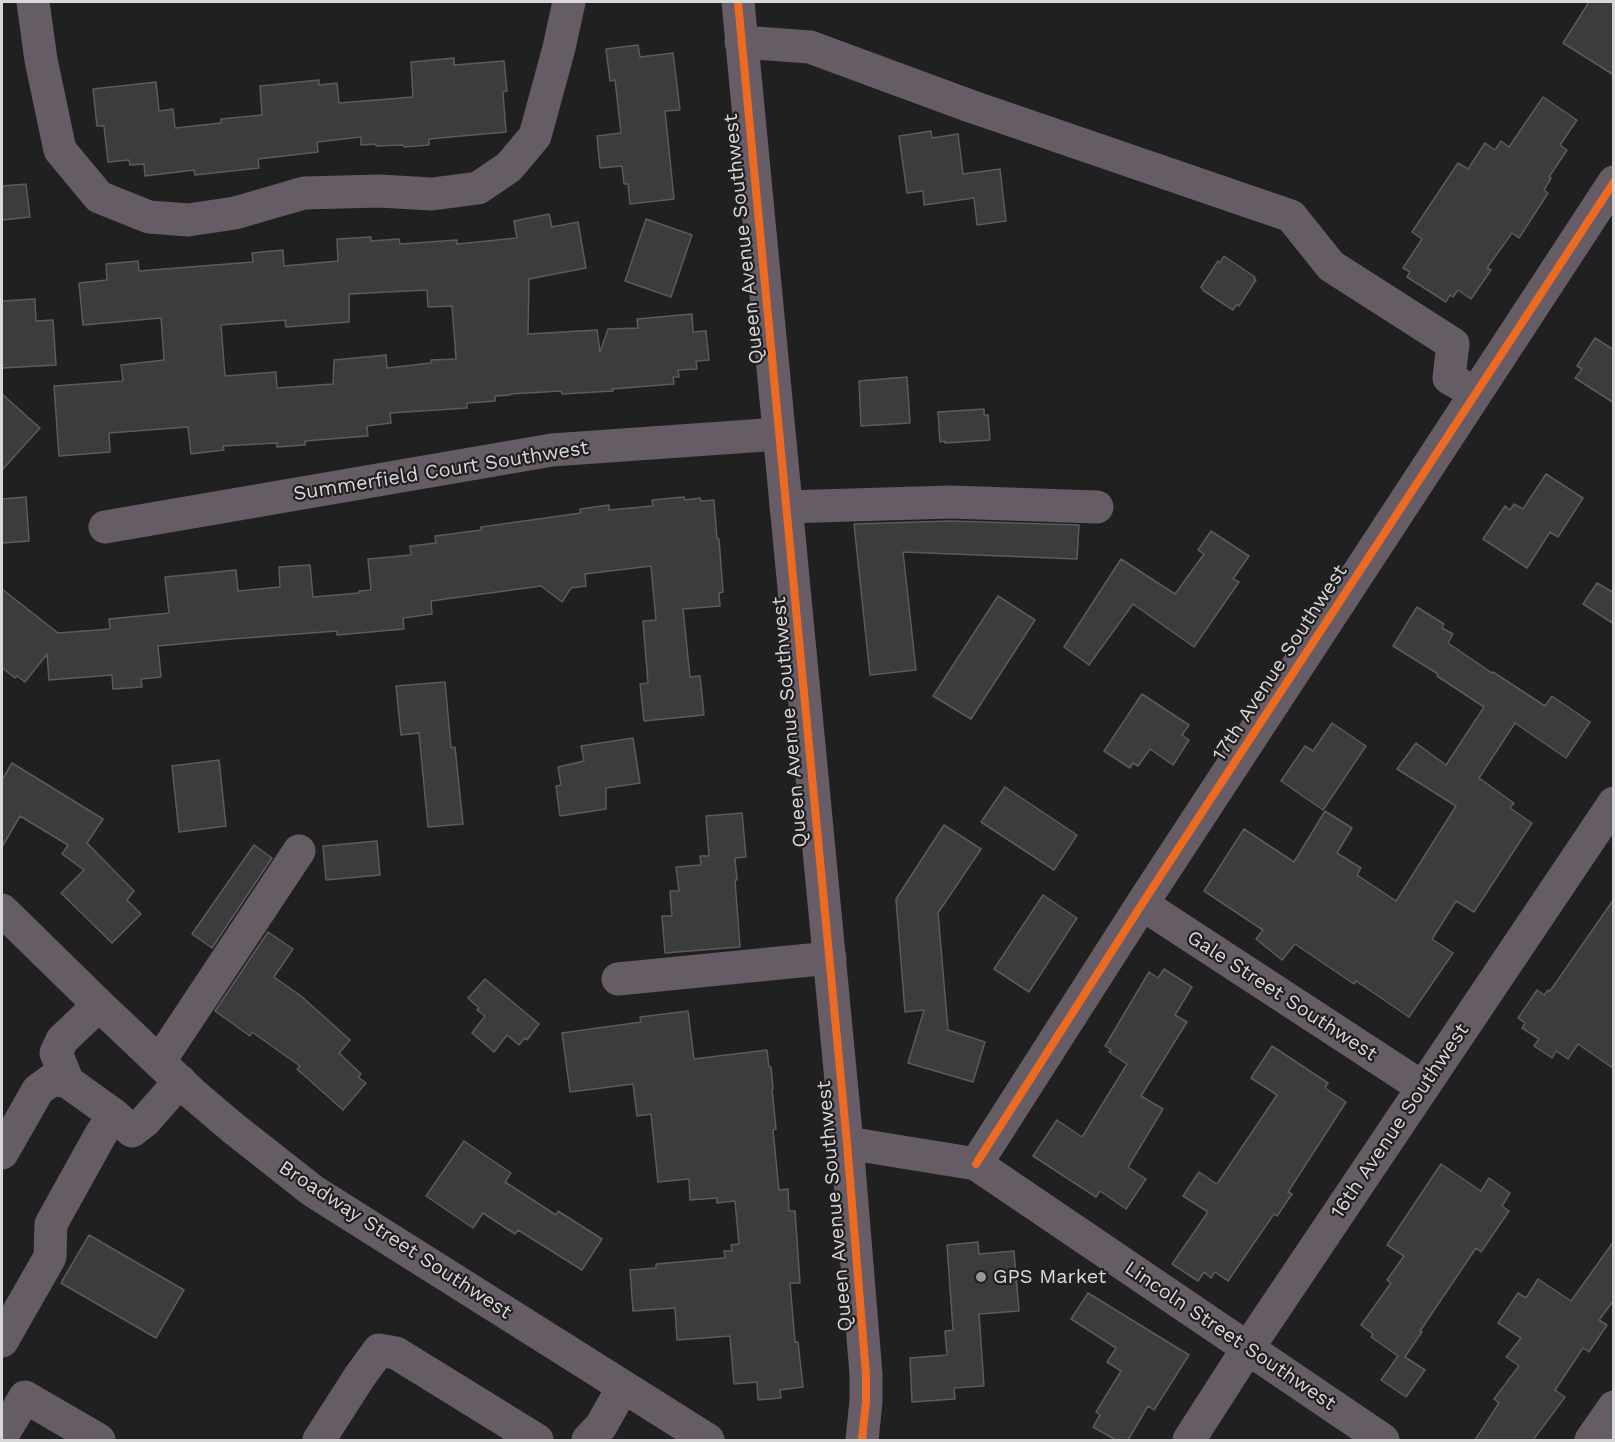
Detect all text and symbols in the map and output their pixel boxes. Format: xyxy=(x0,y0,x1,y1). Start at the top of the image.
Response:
street label: Queen Avenue Southwest xyxy=(719,113,769,365)
street label: Summerfield Court Southwest xyxy=(292,436,590,506)
street label: 17th Avenue Southwest xyxy=(1208,561,1352,765)
street label: Queen Avenue Southwest xyxy=(767,596,813,848)
street label: Gale Street Southwest xyxy=(1182,926,1382,1066)
street label: 16th Avenue Southwest xyxy=(1326,1019,1474,1223)
street label: Queen Avenue Southwest xyxy=(812,1080,858,1332)
street label: Broadway Street Southwest xyxy=(274,1156,516,1324)
street label: Lincoln Street Southwest xyxy=(1120,1256,1340,1416)
place label: GPS Market xyxy=(993,1265,1106,1289)
marker: GPS Market xyxy=(974,1270,988,1284)

